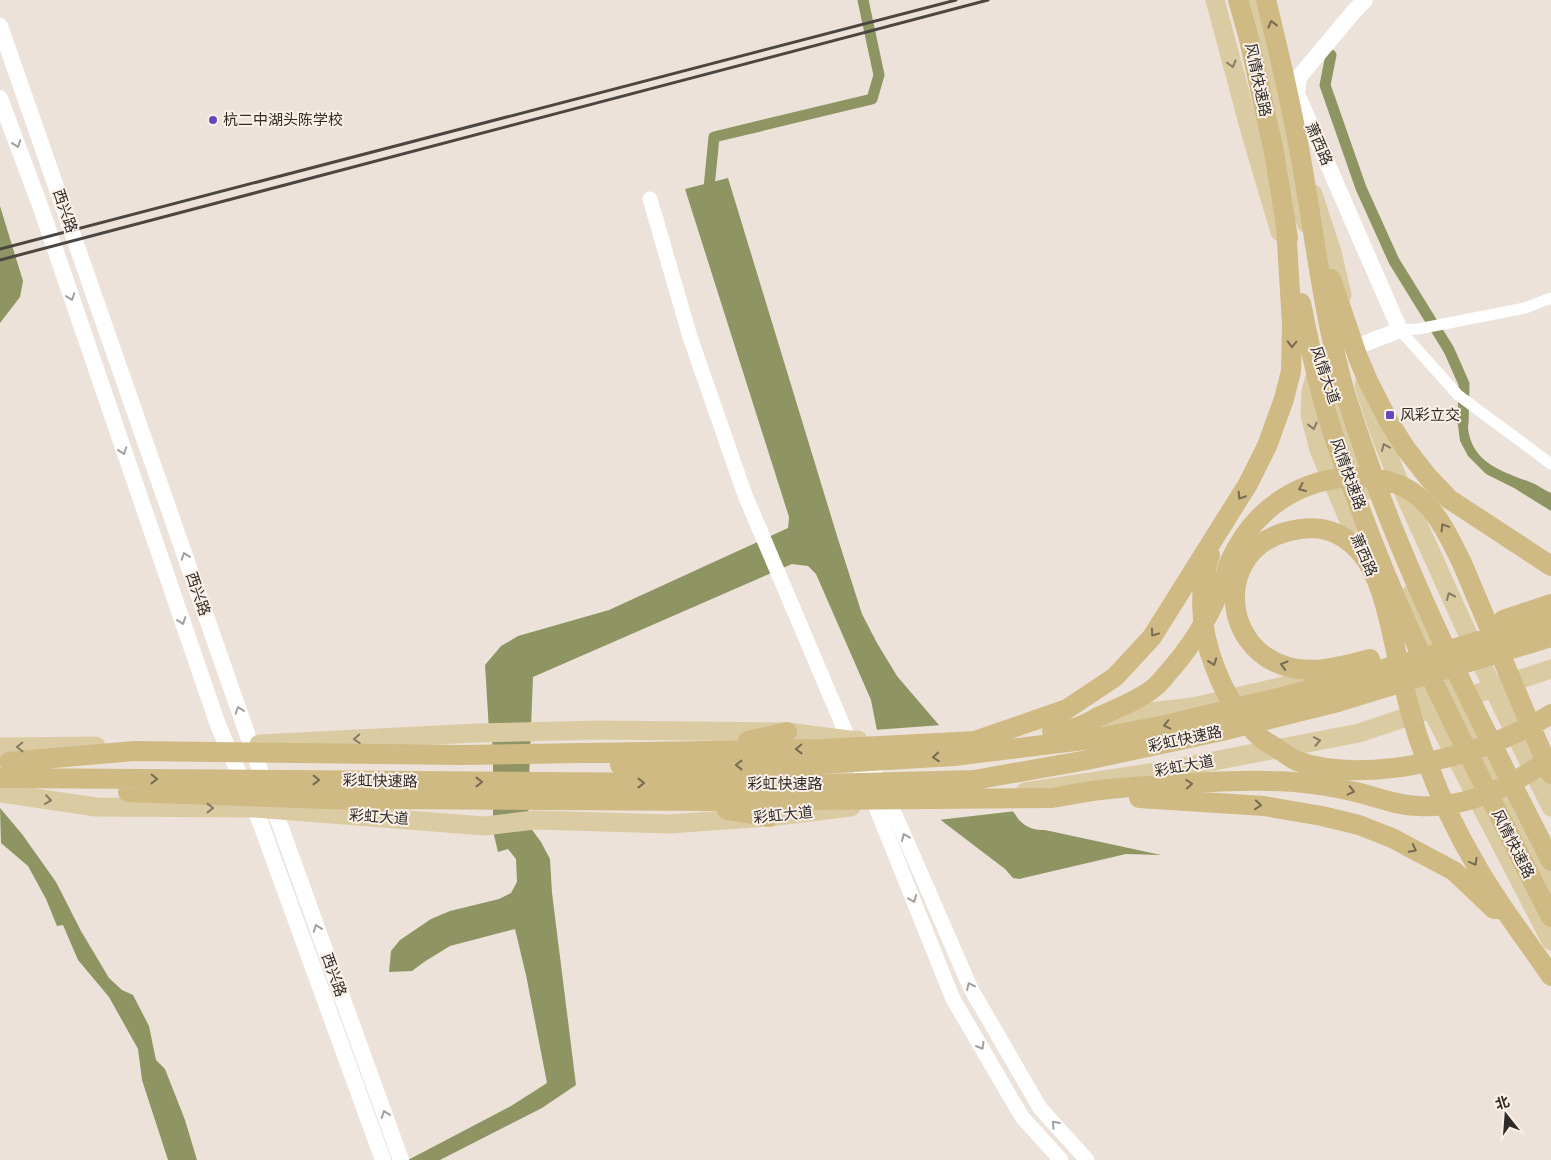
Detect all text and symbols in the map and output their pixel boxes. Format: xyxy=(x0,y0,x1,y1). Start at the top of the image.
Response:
one-way arrow xyxy=(1267,20,1278,29)
street label: 风情快速路 xyxy=(1241,41,1275,119)
one-way arrow xyxy=(1226,60,1237,68)
place label: 杭二中湖头陈学校 xyxy=(223,111,343,129)
marker: 杭二中湖头陈学校 xyxy=(207,114,219,126)
street label: 萧西路 xyxy=(1302,120,1336,168)
one-way arrow xyxy=(11,139,21,148)
street label: 西兴路 xyxy=(49,187,81,235)
one-way arrow xyxy=(65,293,75,301)
one-way arrow xyxy=(1287,340,1297,348)
street label: 风情大道 xyxy=(1307,344,1343,406)
place label: 风彩立交 xyxy=(1400,406,1460,424)
marker: 风彩立交 xyxy=(1384,409,1396,421)
one-way arrow xyxy=(1307,421,1318,430)
street label: 风情快速路 xyxy=(1327,436,1369,512)
one-way arrow xyxy=(1381,443,1392,452)
one-way arrow xyxy=(117,446,127,455)
one-way arrow xyxy=(1298,482,1307,493)
one-way arrow xyxy=(1237,491,1247,500)
one-way arrow xyxy=(1440,524,1450,533)
street label: 萧西路 xyxy=(1347,531,1381,579)
one-way arrow xyxy=(181,552,191,561)
street label: 西兴路 xyxy=(182,570,214,618)
one-way arrow xyxy=(1446,592,1457,601)
one-way arrow xyxy=(176,617,186,625)
one-way arrow xyxy=(1151,627,1160,637)
one-way arrow xyxy=(1207,657,1217,665)
one-way arrow xyxy=(1281,661,1289,671)
one-way arrow xyxy=(235,706,245,714)
one-way arrow xyxy=(1162,719,1171,730)
street label: 彩虹快速路 xyxy=(1146,722,1224,756)
one-way arrow xyxy=(353,733,361,744)
one-way arrow xyxy=(1312,737,1321,747)
one-way arrow xyxy=(16,742,24,752)
one-way arrow xyxy=(795,744,802,754)
one-way arrow xyxy=(932,752,940,763)
street label: 彩虹大道 xyxy=(1153,752,1215,780)
one-way arrow xyxy=(735,760,742,770)
street label: 彩虹快速路 xyxy=(342,771,418,791)
one-way arrow xyxy=(150,774,158,784)
one-way arrow xyxy=(312,775,320,786)
street label: 彩虹快速路 xyxy=(747,775,823,793)
one-way arrow xyxy=(475,777,483,787)
one-way arrow xyxy=(638,778,645,788)
one-way arrow xyxy=(1185,778,1193,789)
one-way arrow xyxy=(1346,785,1355,796)
one-way arrow xyxy=(45,794,53,805)
one-way arrow xyxy=(1254,800,1262,811)
one-way arrow xyxy=(207,803,215,813)
street label: 彩虹大道 xyxy=(752,803,814,827)
street label: 彩虹大道 xyxy=(348,806,410,828)
street label: 风情快速路 xyxy=(1488,806,1538,882)
one-way arrow xyxy=(901,833,912,842)
one-way arrow xyxy=(1408,843,1417,853)
one-way arrow xyxy=(1468,857,1478,866)
one-way arrow xyxy=(907,894,917,903)
one-way arrow xyxy=(313,925,323,933)
street label: 西兴路 xyxy=(318,951,350,999)
one-way arrow xyxy=(966,982,976,991)
one-way arrow xyxy=(975,1041,985,1050)
north arrow xyxy=(1481,1090,1531,1140)
text: 北 xyxy=(1493,1093,1512,1113)
one-way arrow xyxy=(380,1110,390,1119)
one-way arrow xyxy=(1052,1120,1061,1129)

